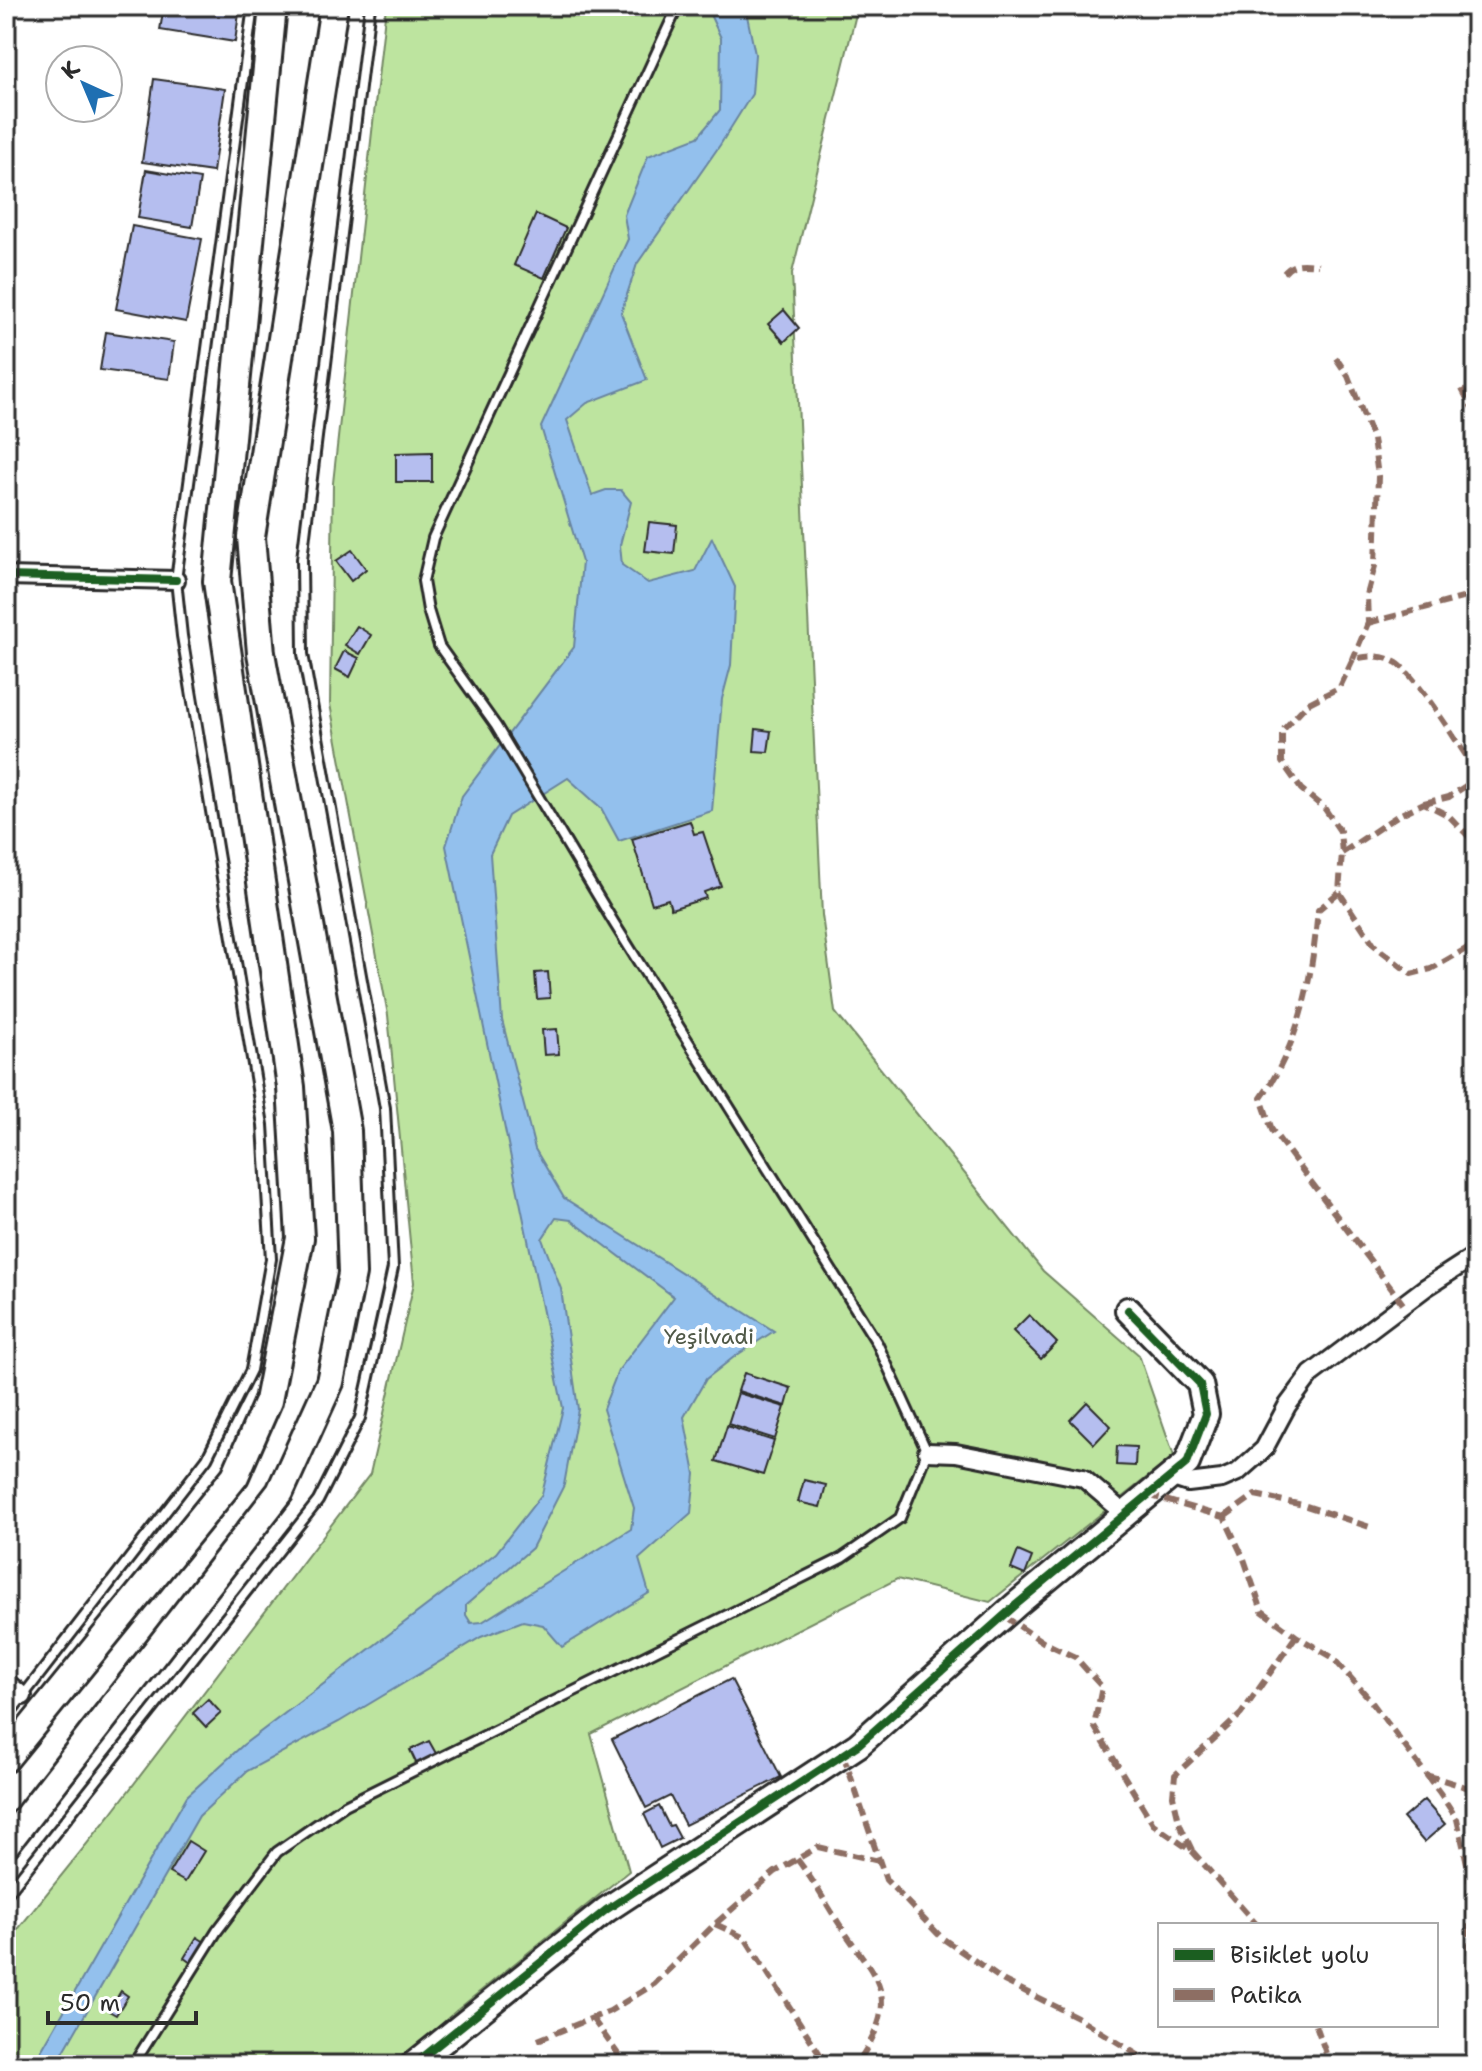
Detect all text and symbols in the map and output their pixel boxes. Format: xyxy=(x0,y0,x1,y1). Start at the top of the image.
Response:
north arrow xyxy=(44,44,124,124)
text: K xyxy=(55,54,86,86)
park label: Yeşilvadi xyxy=(664,1322,754,1351)
legend xyxy=(1158,1923,1438,2027)
text: Bisiklet yolu xyxy=(1230,1939,1369,1971)
scale bar xyxy=(48,1975,196,2025)
text: Patika xyxy=(1230,1979,1302,2011)
text: 50 m xyxy=(60,1987,120,2019)

